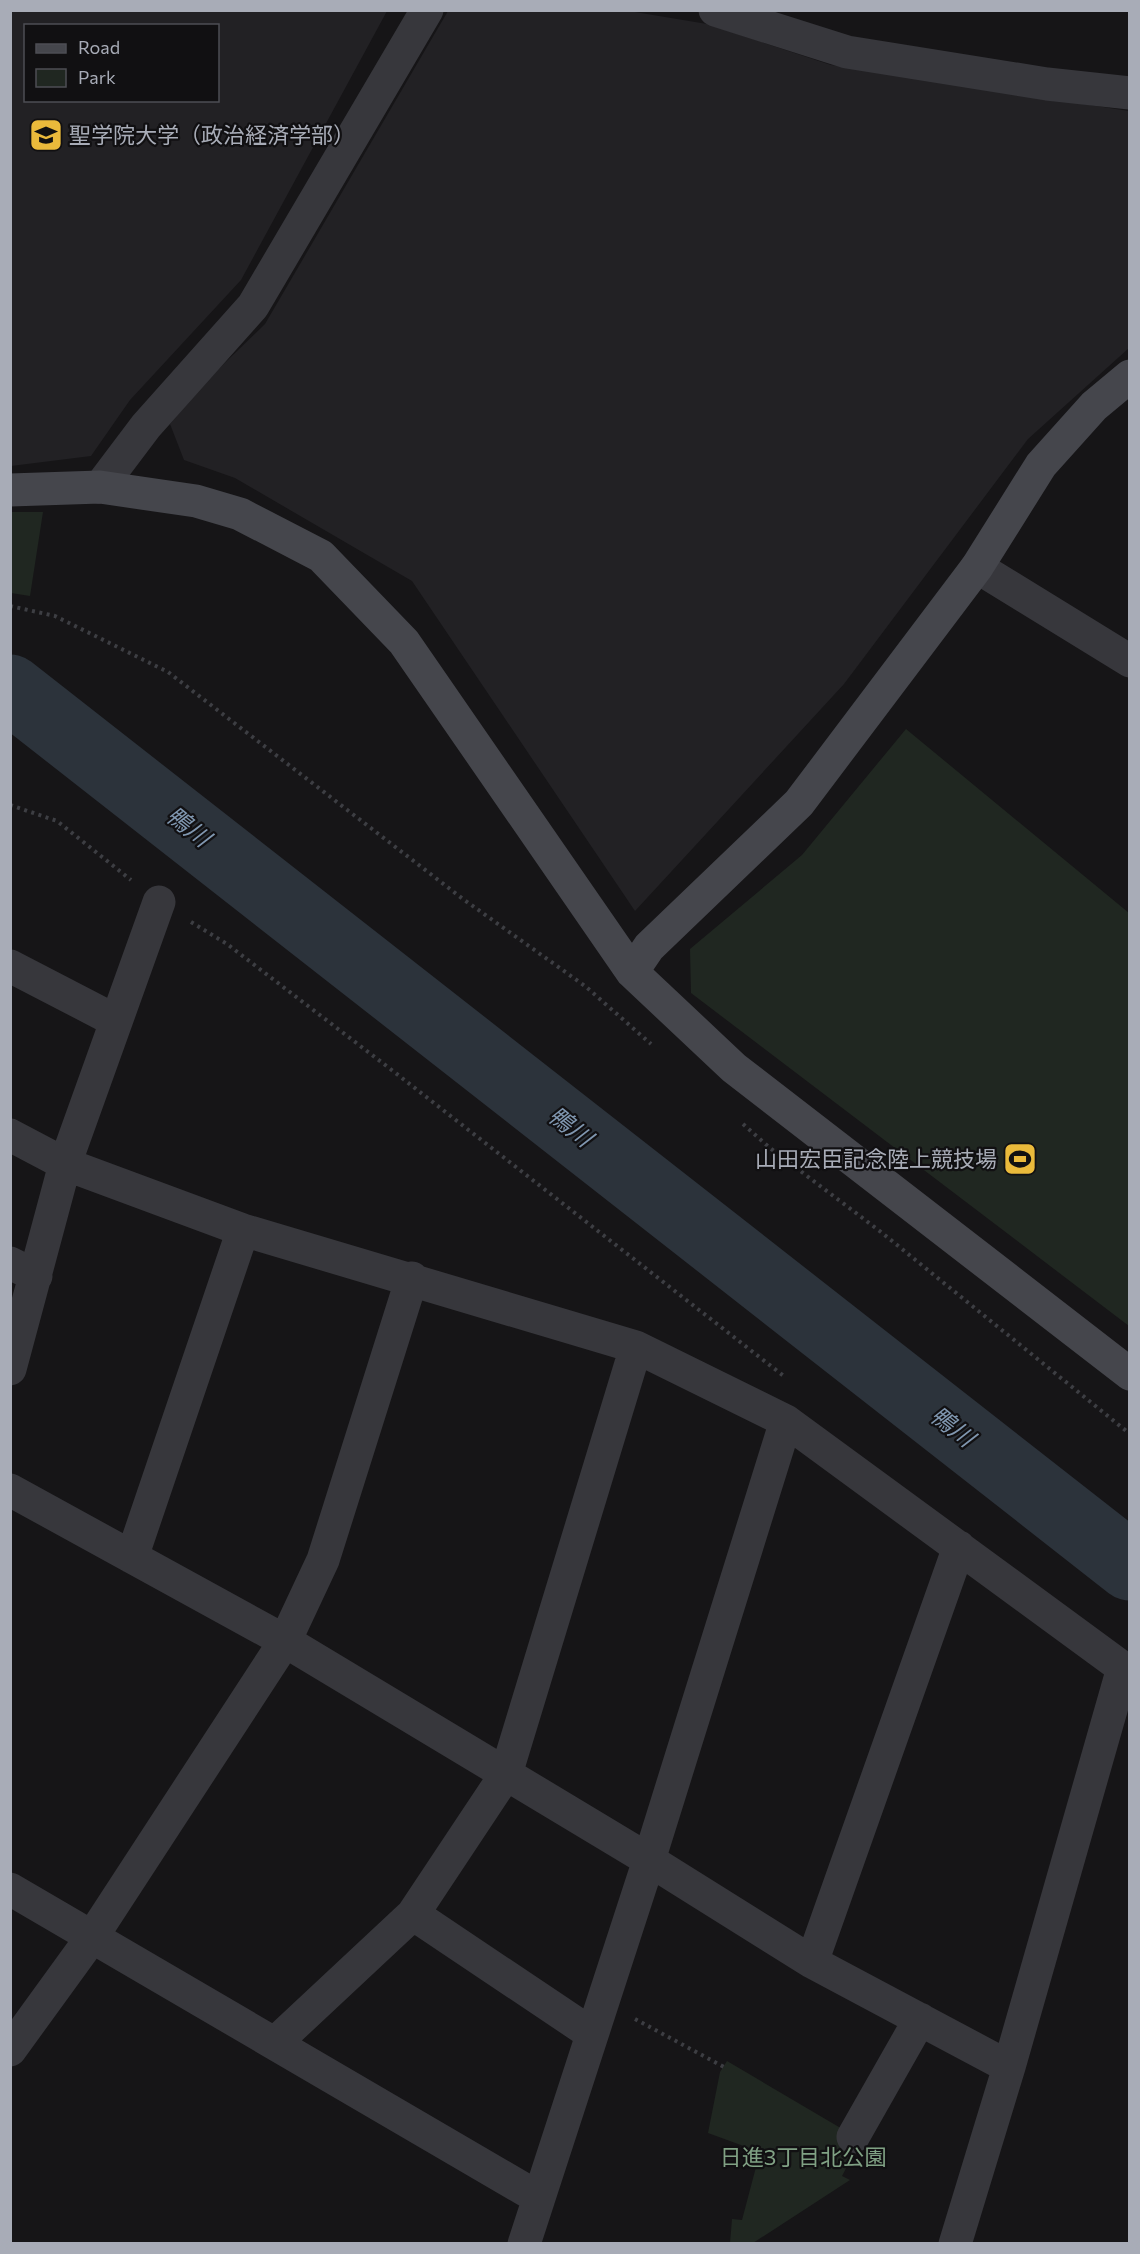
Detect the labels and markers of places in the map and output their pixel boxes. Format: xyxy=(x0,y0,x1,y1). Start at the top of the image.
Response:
school or university icon: 聖学院大学（政治経済学部） xyxy=(28,117,64,153)
place label: 聖学院大学（政治経済学部） xyxy=(69,121,355,148)
sports icon: 山田宏臣記念陸上競技場 xyxy=(1002,1141,1038,1177)
place label: 山田宏臣記念陸上競技場 xyxy=(755,1145,997,1172)

